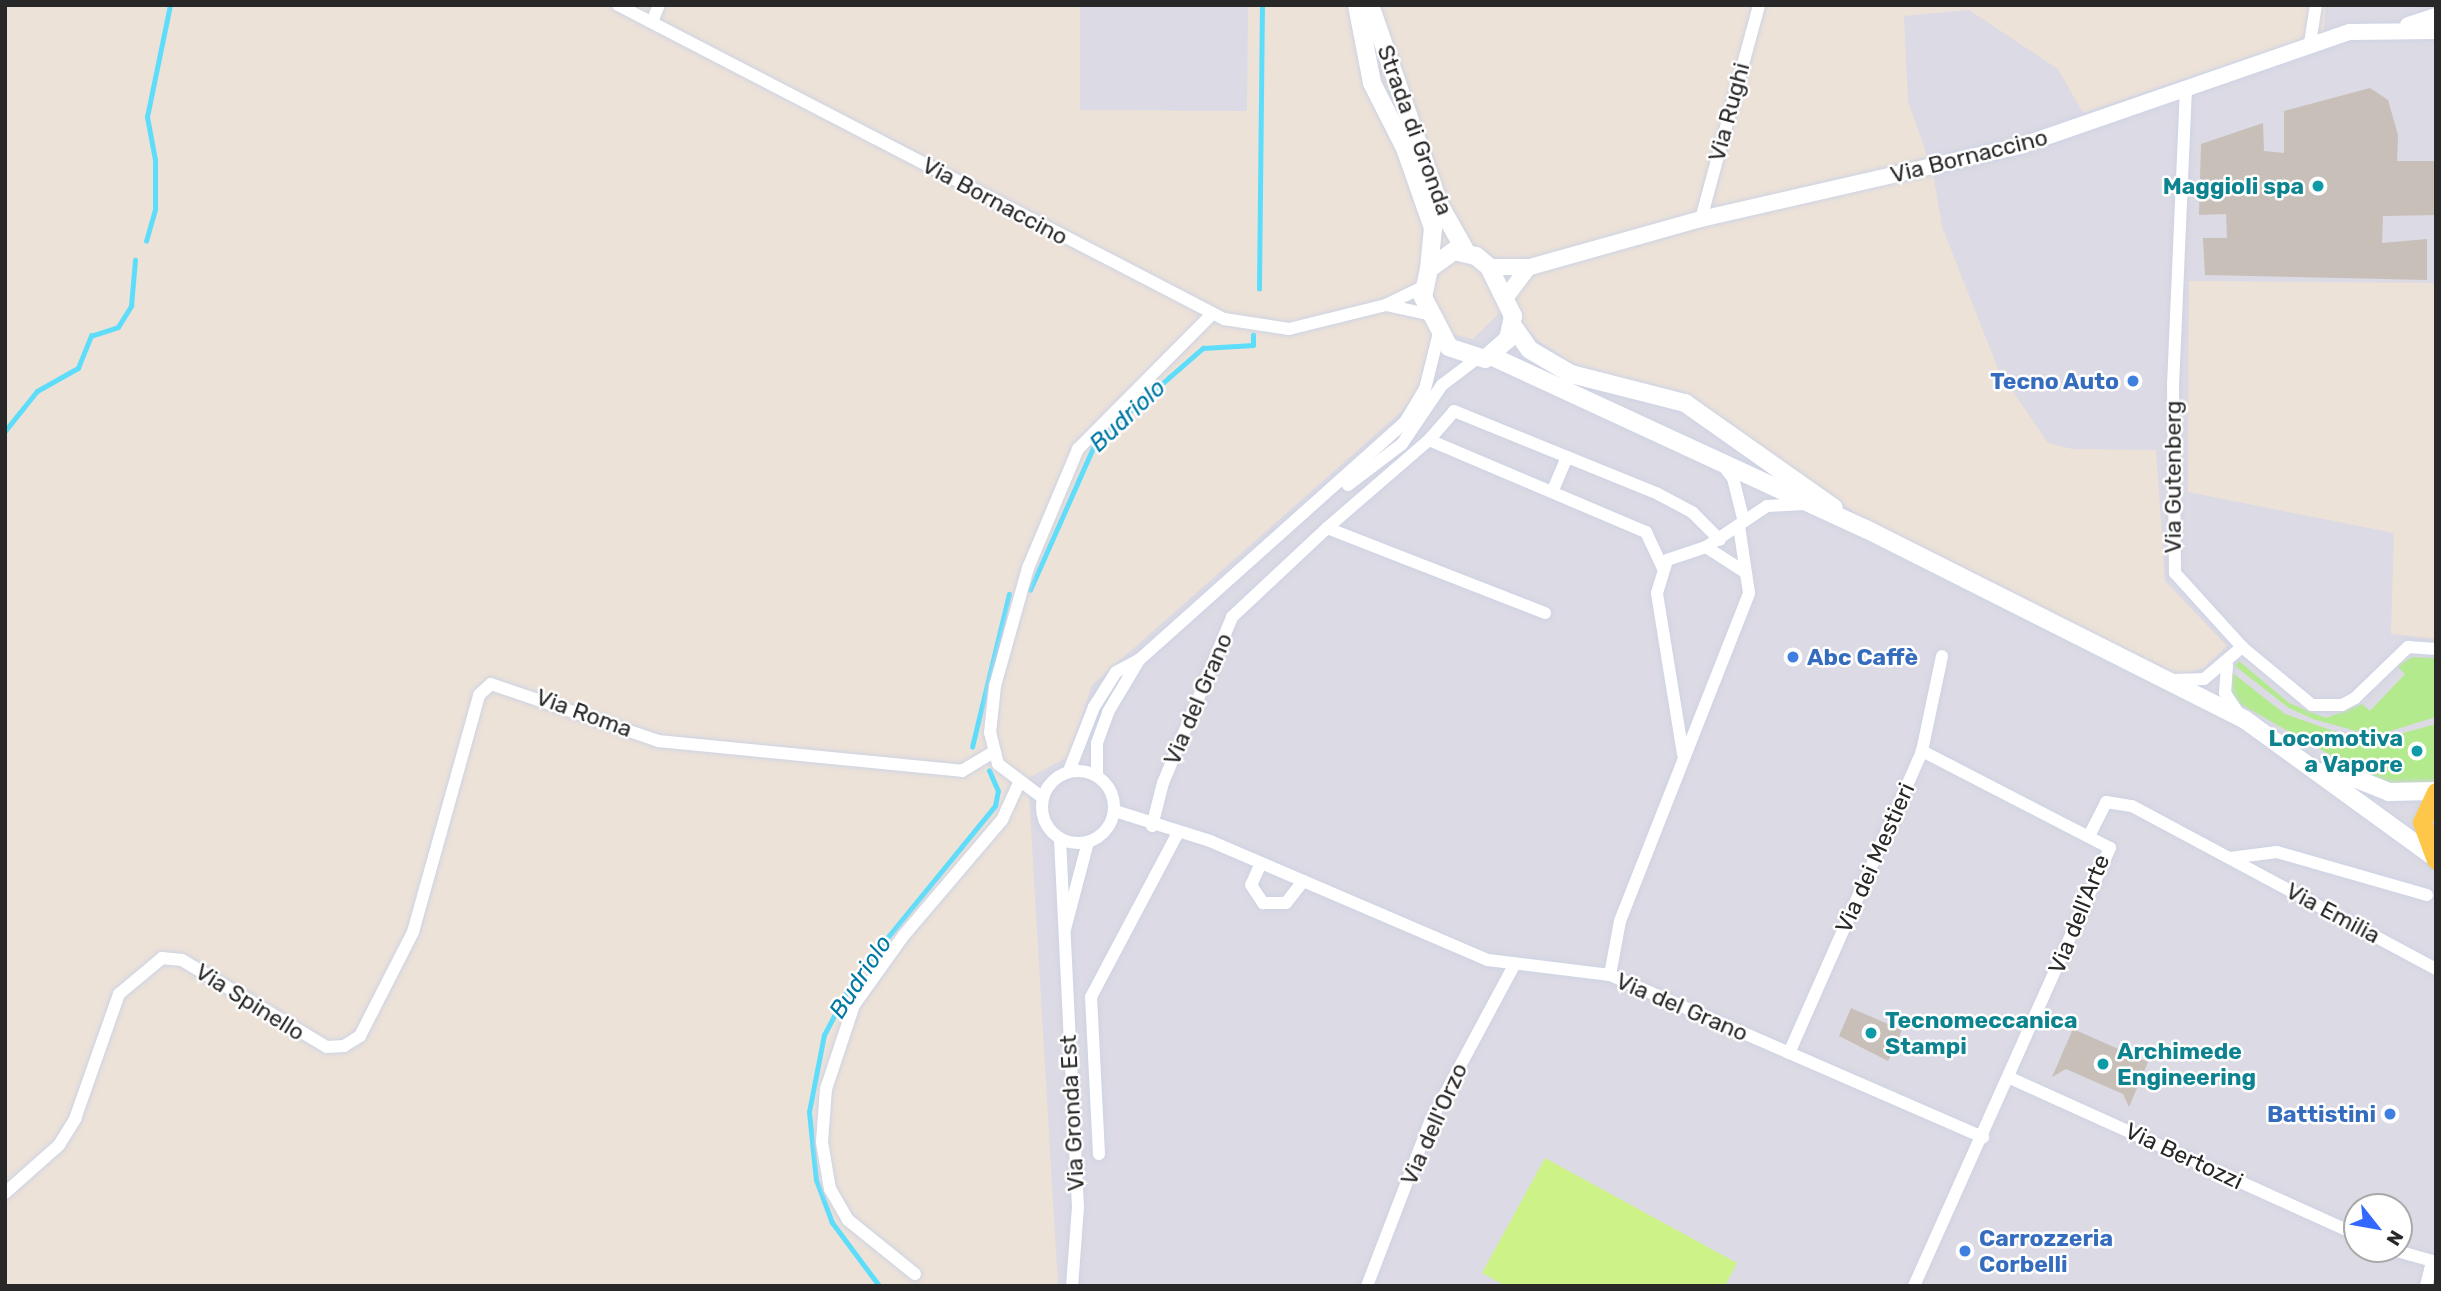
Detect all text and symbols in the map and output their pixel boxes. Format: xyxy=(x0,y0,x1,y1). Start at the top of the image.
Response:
street label: Strada di Gronda xyxy=(1371,41,1459,219)
street label: Via Rughi xyxy=(1703,60,1755,164)
street label: Via Bornaccino xyxy=(1888,123,2050,189)
street label: Via Bornaccino xyxy=(917,151,1073,251)
place label: Maggioli spa xyxy=(2163,172,2304,200)
marker: Maggioli spa xyxy=(2310,178,2326,194)
place label: Tecno Auto xyxy=(1990,367,2119,395)
marker: Tecno Auto xyxy=(2125,373,2141,389)
water label: Budriolo xyxy=(1084,374,1172,458)
street label: Via Gutenberg xyxy=(2159,400,2187,554)
street label: Via del Grano xyxy=(1158,629,1238,769)
place label: Abc Caffè xyxy=(1807,643,1918,671)
marker: Abc Caffè xyxy=(1785,649,1801,665)
street label: Via Roma xyxy=(532,683,636,743)
place label: Locomotiva a Vapore xyxy=(2269,724,2403,778)
marker: Locomotiva a Vapore xyxy=(2409,743,2425,759)
street label: Via dei Mestieri xyxy=(1830,779,1920,937)
street label: Via dell'Arte xyxy=(2043,850,2115,978)
street label: Via Emilia xyxy=(2281,877,2385,949)
water label: Budriolo xyxy=(824,930,898,1024)
street label: Via Spinello xyxy=(190,958,310,1046)
street label: Via del Grano xyxy=(1612,967,1752,1047)
place label: Tecnomeccanica Stampi xyxy=(1885,1006,2077,1060)
marker: Tecnomeccanica Stampi xyxy=(1863,1025,1879,1041)
street label: Via Gronda Est xyxy=(1054,1034,1090,1192)
place label: Archimede Engineering xyxy=(2117,1037,2256,1091)
marker: Archimede Engineering xyxy=(2095,1056,2111,1072)
street label: Via dell'Orzo xyxy=(1395,1059,1473,1189)
place label: Battistini xyxy=(2267,1100,2376,1128)
marker: Battistini xyxy=(2382,1106,2398,1122)
street label: Via Bertozzi xyxy=(2121,1117,2247,1195)
north arrow xyxy=(2343,1193,2413,1263)
place label: Carrozzeria Corbelli xyxy=(1979,1224,2113,1278)
text: N xyxy=(2381,1226,2408,1250)
marker: Carrozzeria Corbelli xyxy=(1957,1243,1973,1259)

